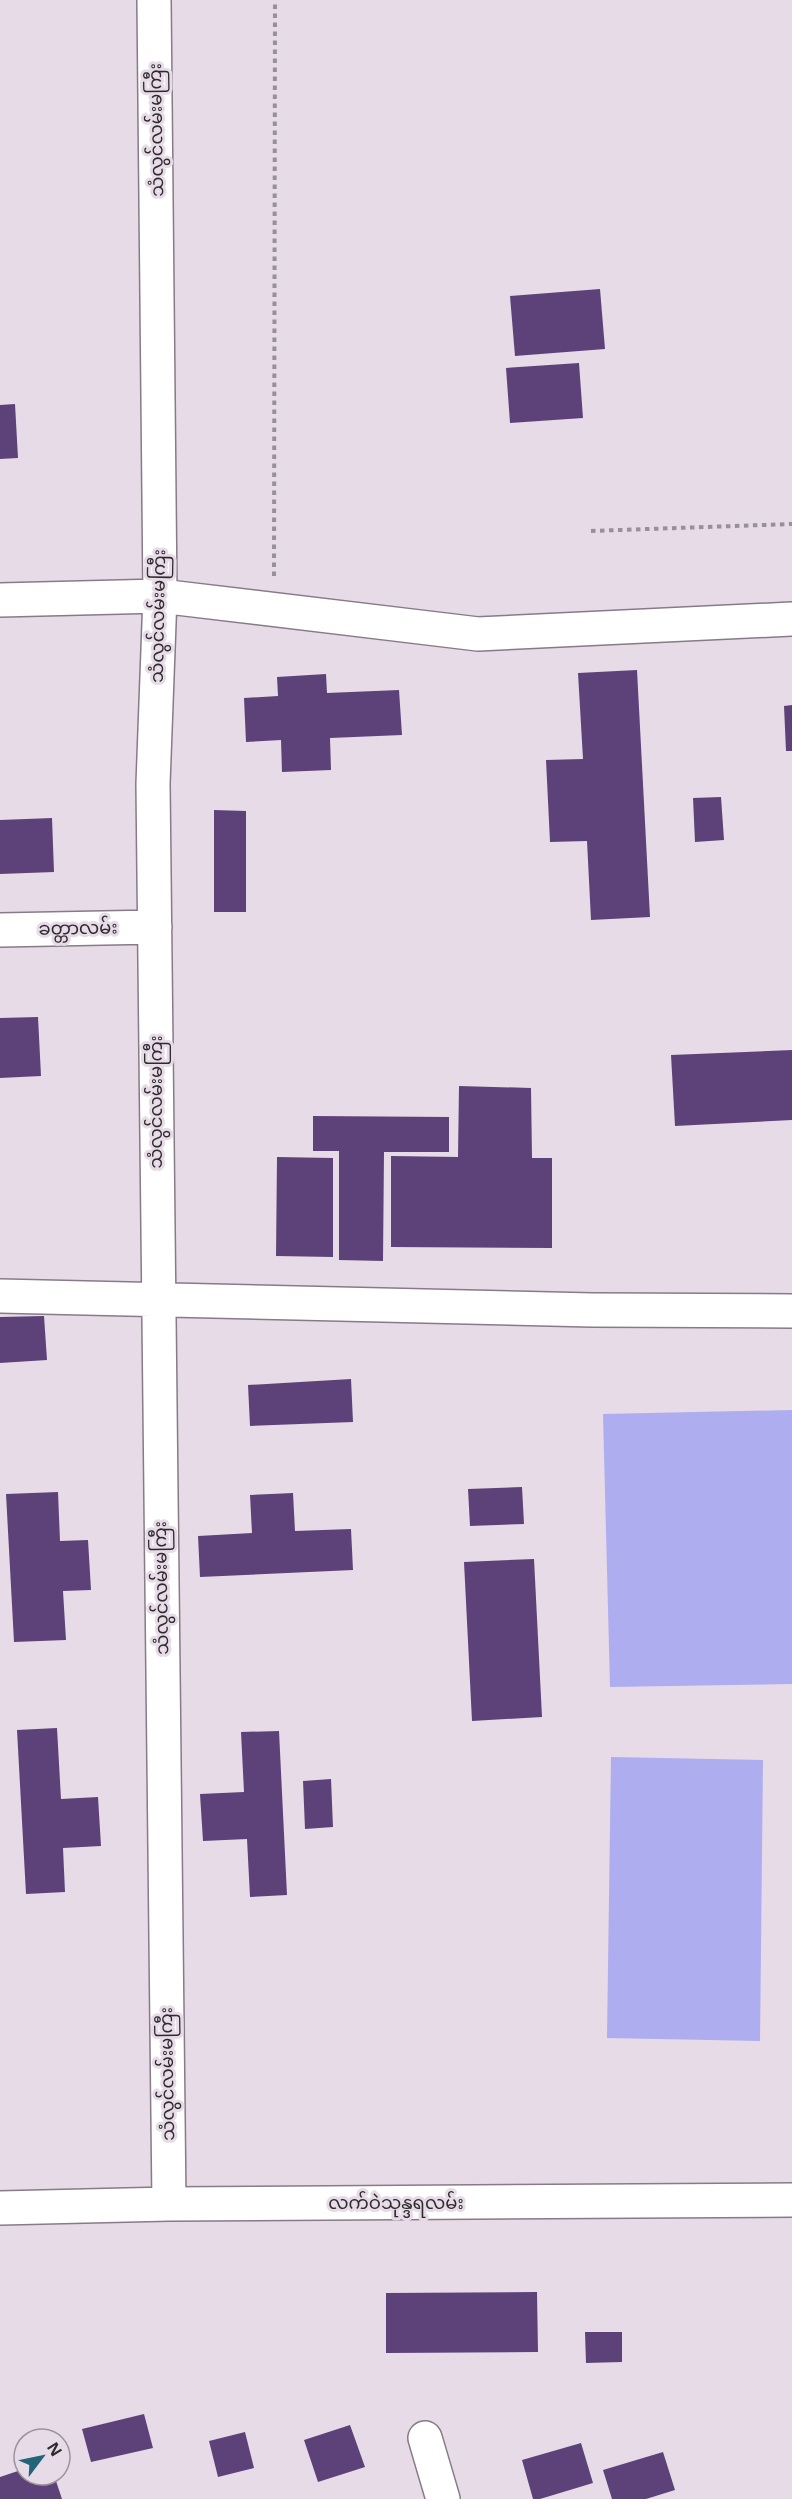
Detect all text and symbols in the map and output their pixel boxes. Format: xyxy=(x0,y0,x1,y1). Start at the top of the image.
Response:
street label: သံလွင်လမ်းမကြီး xyxy=(141,63,172,197)
street label: သံလွင်လမ်းမကြီး xyxy=(143,549,174,683)
street label: ခတ္တာလမ်း xyxy=(38,914,118,944)
street label: သံလွင်လမ်းမကြီး xyxy=(142,1035,171,1169)
street label: သံလွင်လမ်းမကြီး xyxy=(146,1521,177,1655)
street label: သံလွင်လမ်းမကြီး xyxy=(152,2007,183,2141)
street label: လက်ဝဲသုန္ဒရလမ်း xyxy=(328,2190,464,2218)
north arrow xyxy=(12,2427,72,2487)
text: N xyxy=(42,2438,67,2460)

